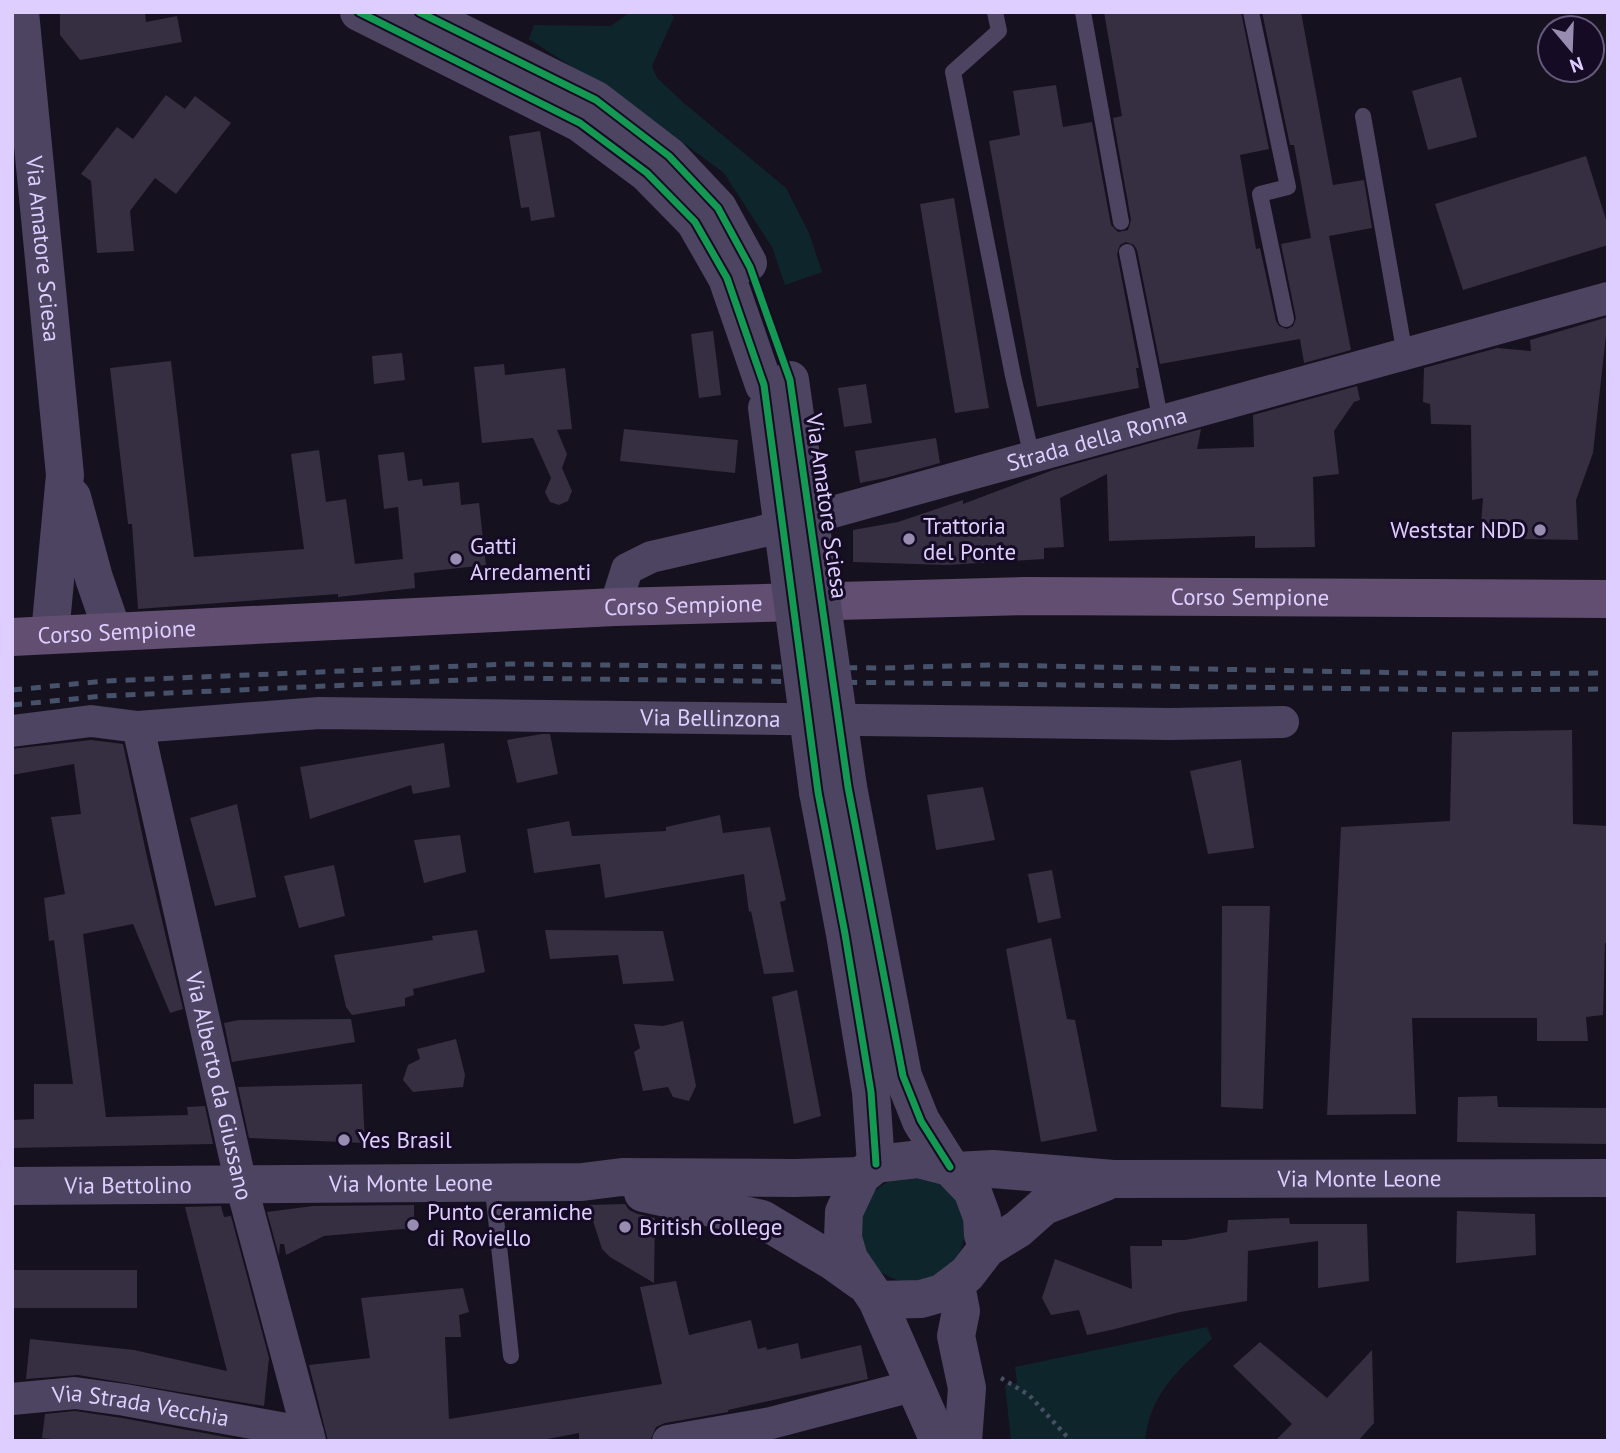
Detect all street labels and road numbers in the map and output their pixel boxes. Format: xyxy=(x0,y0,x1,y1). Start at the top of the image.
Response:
street label: Via Amatore Sciesa xyxy=(20,153,67,343)
street label: Strada della Ronna xyxy=(1003,400,1190,477)
street label: Via Amatore Sciesa xyxy=(800,411,855,600)
street label: Corso Sempione xyxy=(1171,582,1329,612)
street label: Corso Sempione xyxy=(603,588,763,622)
street label: Corso Sempione xyxy=(37,613,197,650)
street label: Via Bellinzona xyxy=(639,702,781,733)
street label: Via Alberto da Giussano xyxy=(179,968,260,1203)
street label: Via Monte Leone xyxy=(1277,1163,1442,1193)
street label: Via Monte Leone xyxy=(328,1168,493,1198)
street label: Via Bettolino xyxy=(63,1170,192,1200)
street label: Via Strada Vecchia xyxy=(50,1378,232,1433)

